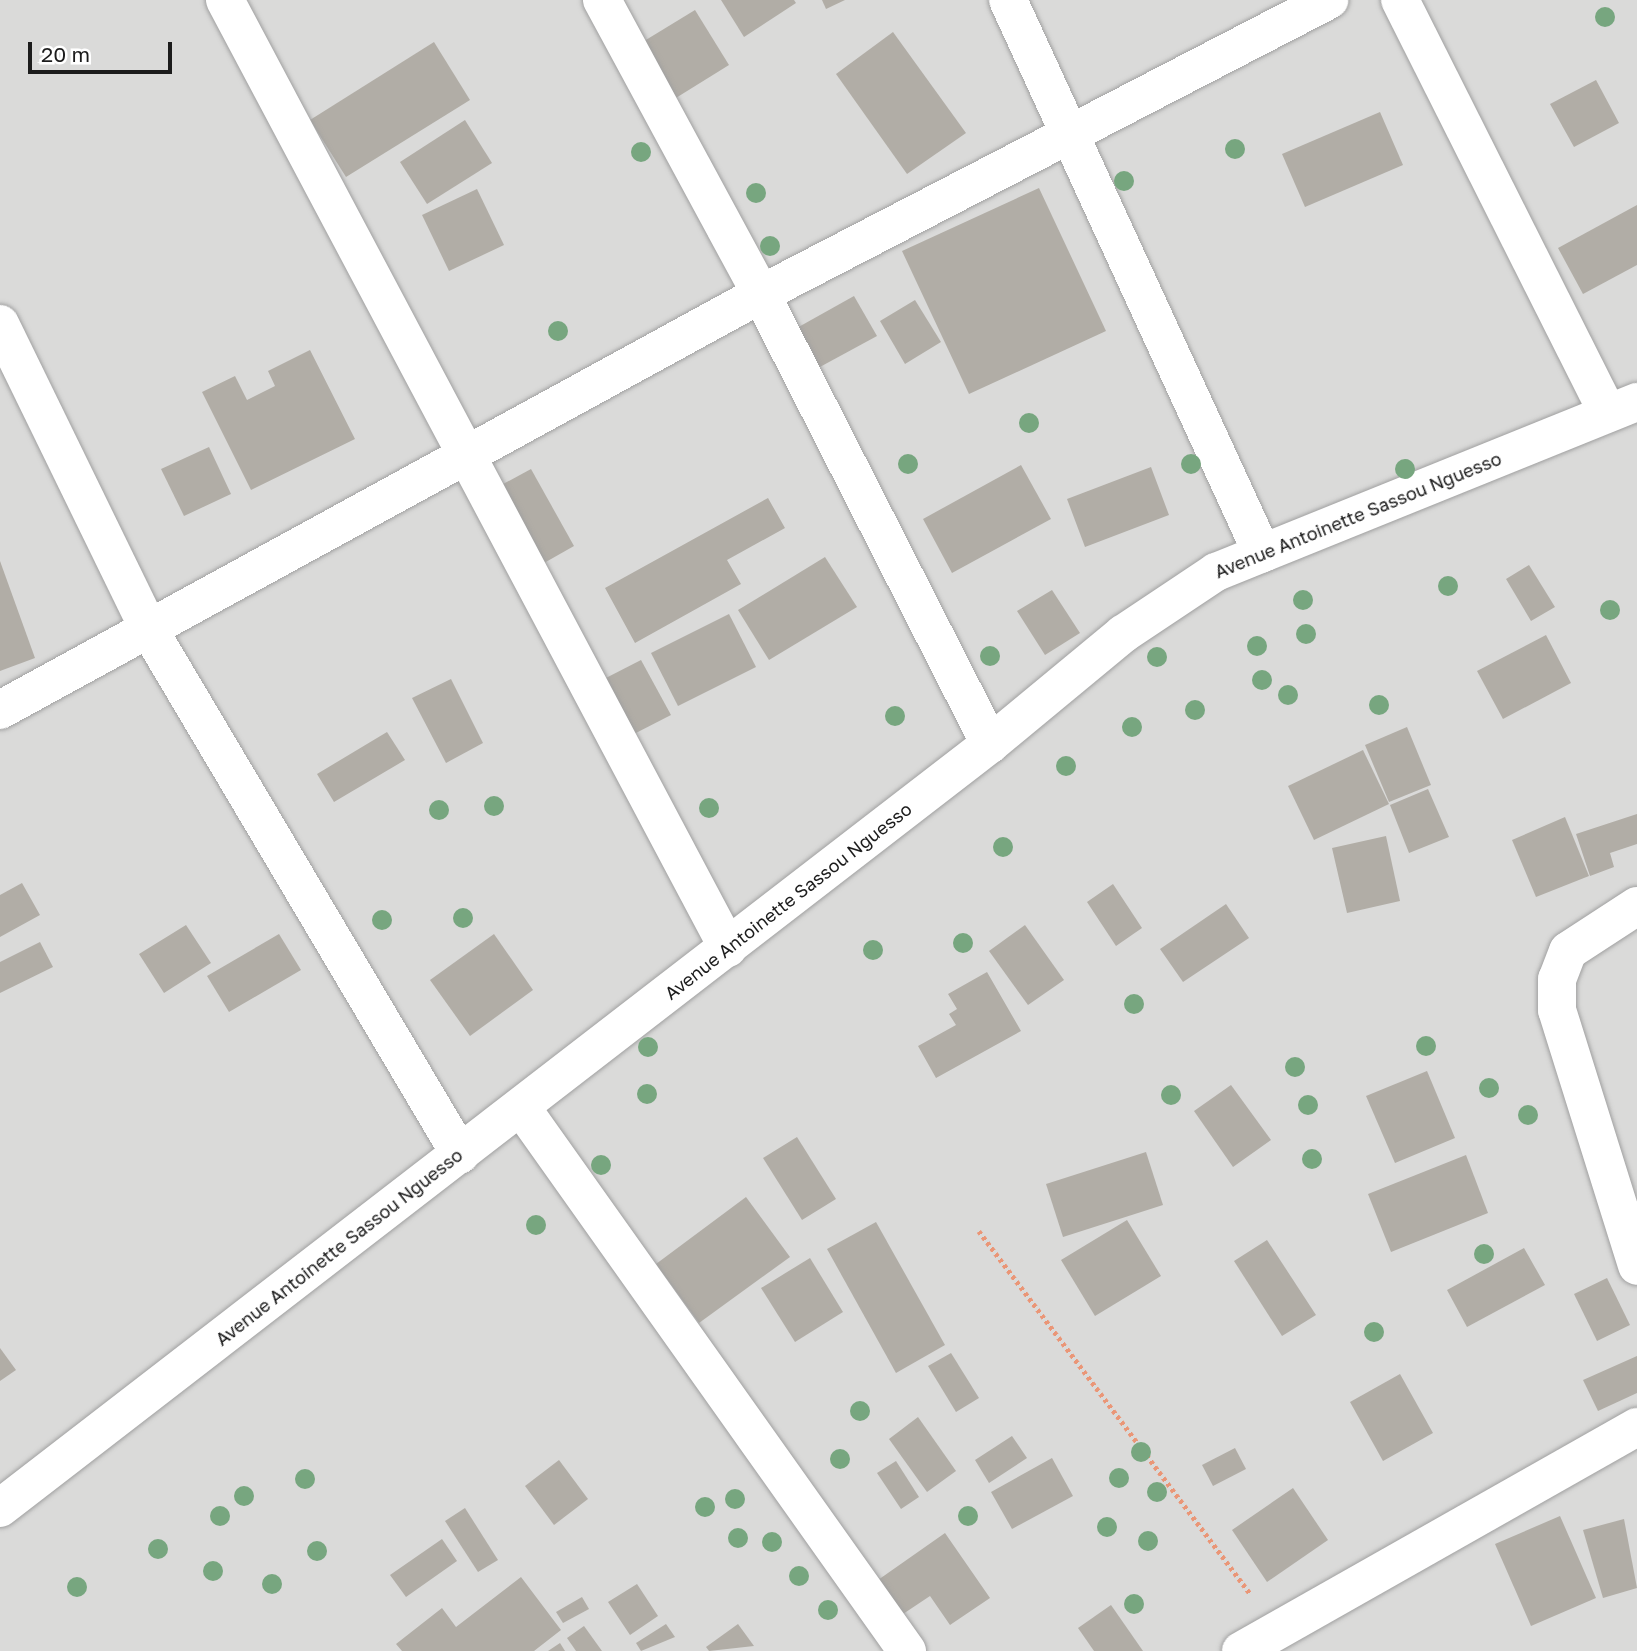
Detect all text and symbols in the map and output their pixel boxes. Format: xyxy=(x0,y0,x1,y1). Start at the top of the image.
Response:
scale bar xyxy=(32,28,175,72)
text: 20 m xyxy=(41,41,90,67)
street label: Avenue Antoinette Sassou Nguesso xyxy=(1211,447,1505,583)
street label: Avenue Antoinette Sassou Nguesso xyxy=(660,798,916,1004)
street label: Avenue Antoinette Sassou Nguesso xyxy=(211,1144,467,1350)

